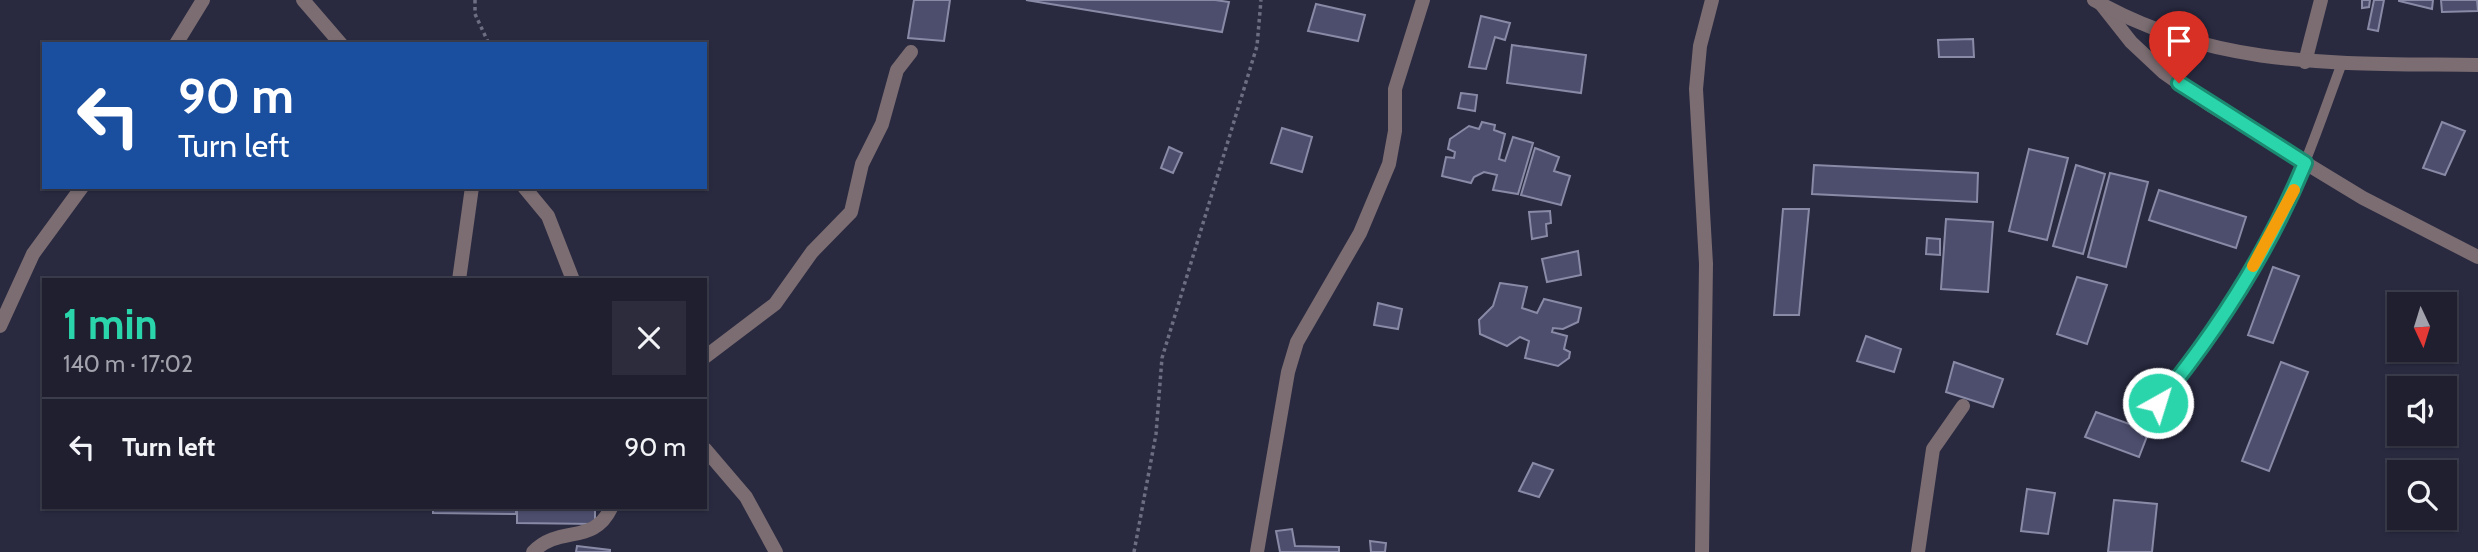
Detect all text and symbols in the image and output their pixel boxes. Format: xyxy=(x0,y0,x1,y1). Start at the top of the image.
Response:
pin xyxy=(2149,11,2209,83)
icon: arrive xyxy=(2160,22,2198,60)
text: 90 m xyxy=(178,66,294,125)
icon: left xyxy=(63,70,154,161)
text: Turn left xyxy=(178,126,289,165)
north arrow xyxy=(2387,292,2457,362)
map controls xyxy=(2387,292,2457,530)
text: 1 min xyxy=(63,298,158,350)
button: close xyxy=(612,301,686,375)
text: 140 m · 17:02 xyxy=(63,350,193,378)
position arrow xyxy=(2121,366,2195,440)
button: sound xyxy=(2387,376,2457,446)
icon: left xyxy=(63,428,101,466)
text: Turn left xyxy=(122,431,215,463)
text: 90 m xyxy=(624,431,686,463)
button: search xyxy=(2387,460,2457,530)

